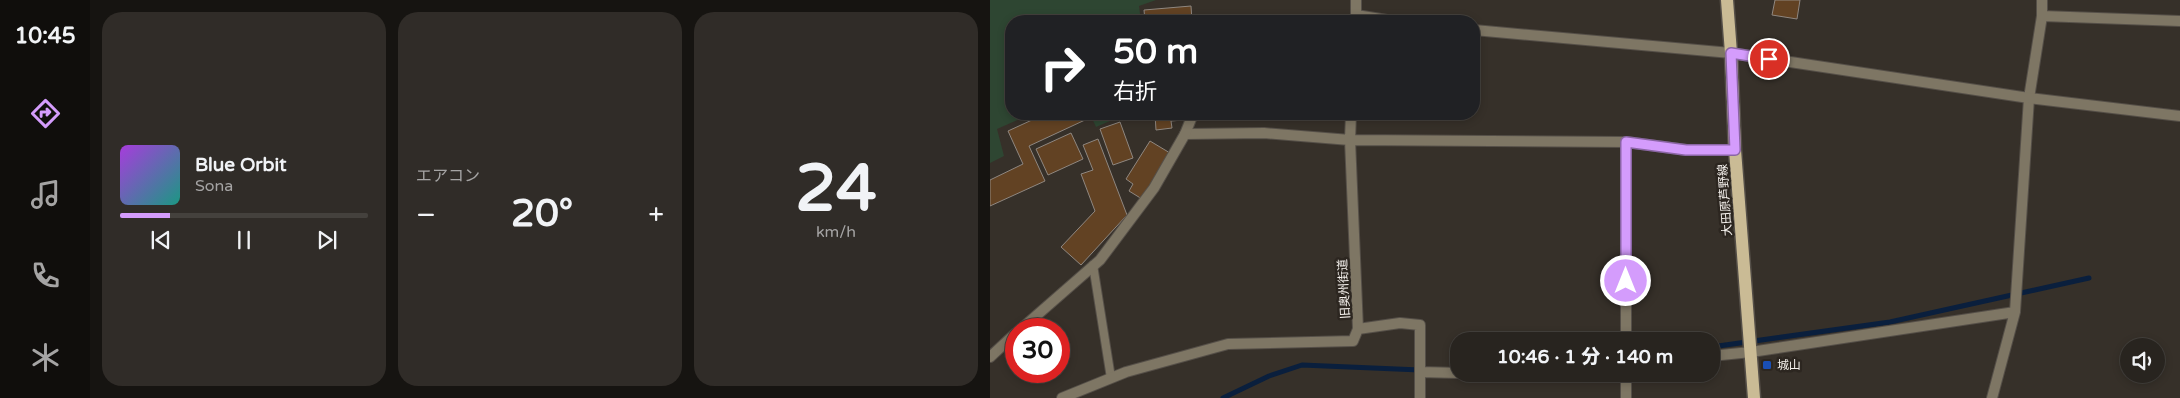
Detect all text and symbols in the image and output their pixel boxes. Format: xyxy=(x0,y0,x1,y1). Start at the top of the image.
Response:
text: 10:45 xyxy=(15,23,75,49)
text: 50 m xyxy=(1113,31,1198,73)
icon: right xyxy=(1030,35,1095,100)
pin xyxy=(1748,38,1790,80)
icon: arrive xyxy=(1755,45,1783,73)
text: 右折 xyxy=(1113,79,1157,105)
icon: directions xyxy=(28,96,63,131)
text: 24 xyxy=(795,150,877,229)
text: Blue Orbit xyxy=(195,154,287,176)
street label: 大田原芦野線 xyxy=(1716,164,1734,236)
text: エアコン xyxy=(416,166,480,186)
text: Sona xyxy=(195,176,233,196)
icon: music xyxy=(28,177,63,212)
text: 20° xyxy=(511,191,573,237)
text: − xyxy=(416,198,436,232)
text: + xyxy=(648,198,664,232)
text: km/h xyxy=(816,222,856,242)
icon: previous xyxy=(147,226,175,254)
icon: pause xyxy=(230,226,258,254)
icon: next xyxy=(313,226,341,254)
position arrow xyxy=(1599,254,1651,306)
icon: phone xyxy=(28,258,63,293)
street label: 旧奥州街道 xyxy=(1335,259,1353,319)
speed limit sign: 30 xyxy=(1005,318,1070,383)
map controls xyxy=(2120,338,2165,383)
button: sound xyxy=(2120,338,2165,383)
icon: climate xyxy=(28,340,63,375)
text: 10:46 · 1 分 · 140 m xyxy=(1497,346,1673,368)
place label: 城山 xyxy=(1777,358,1801,372)
marker: 城山 xyxy=(1761,359,1773,371)

